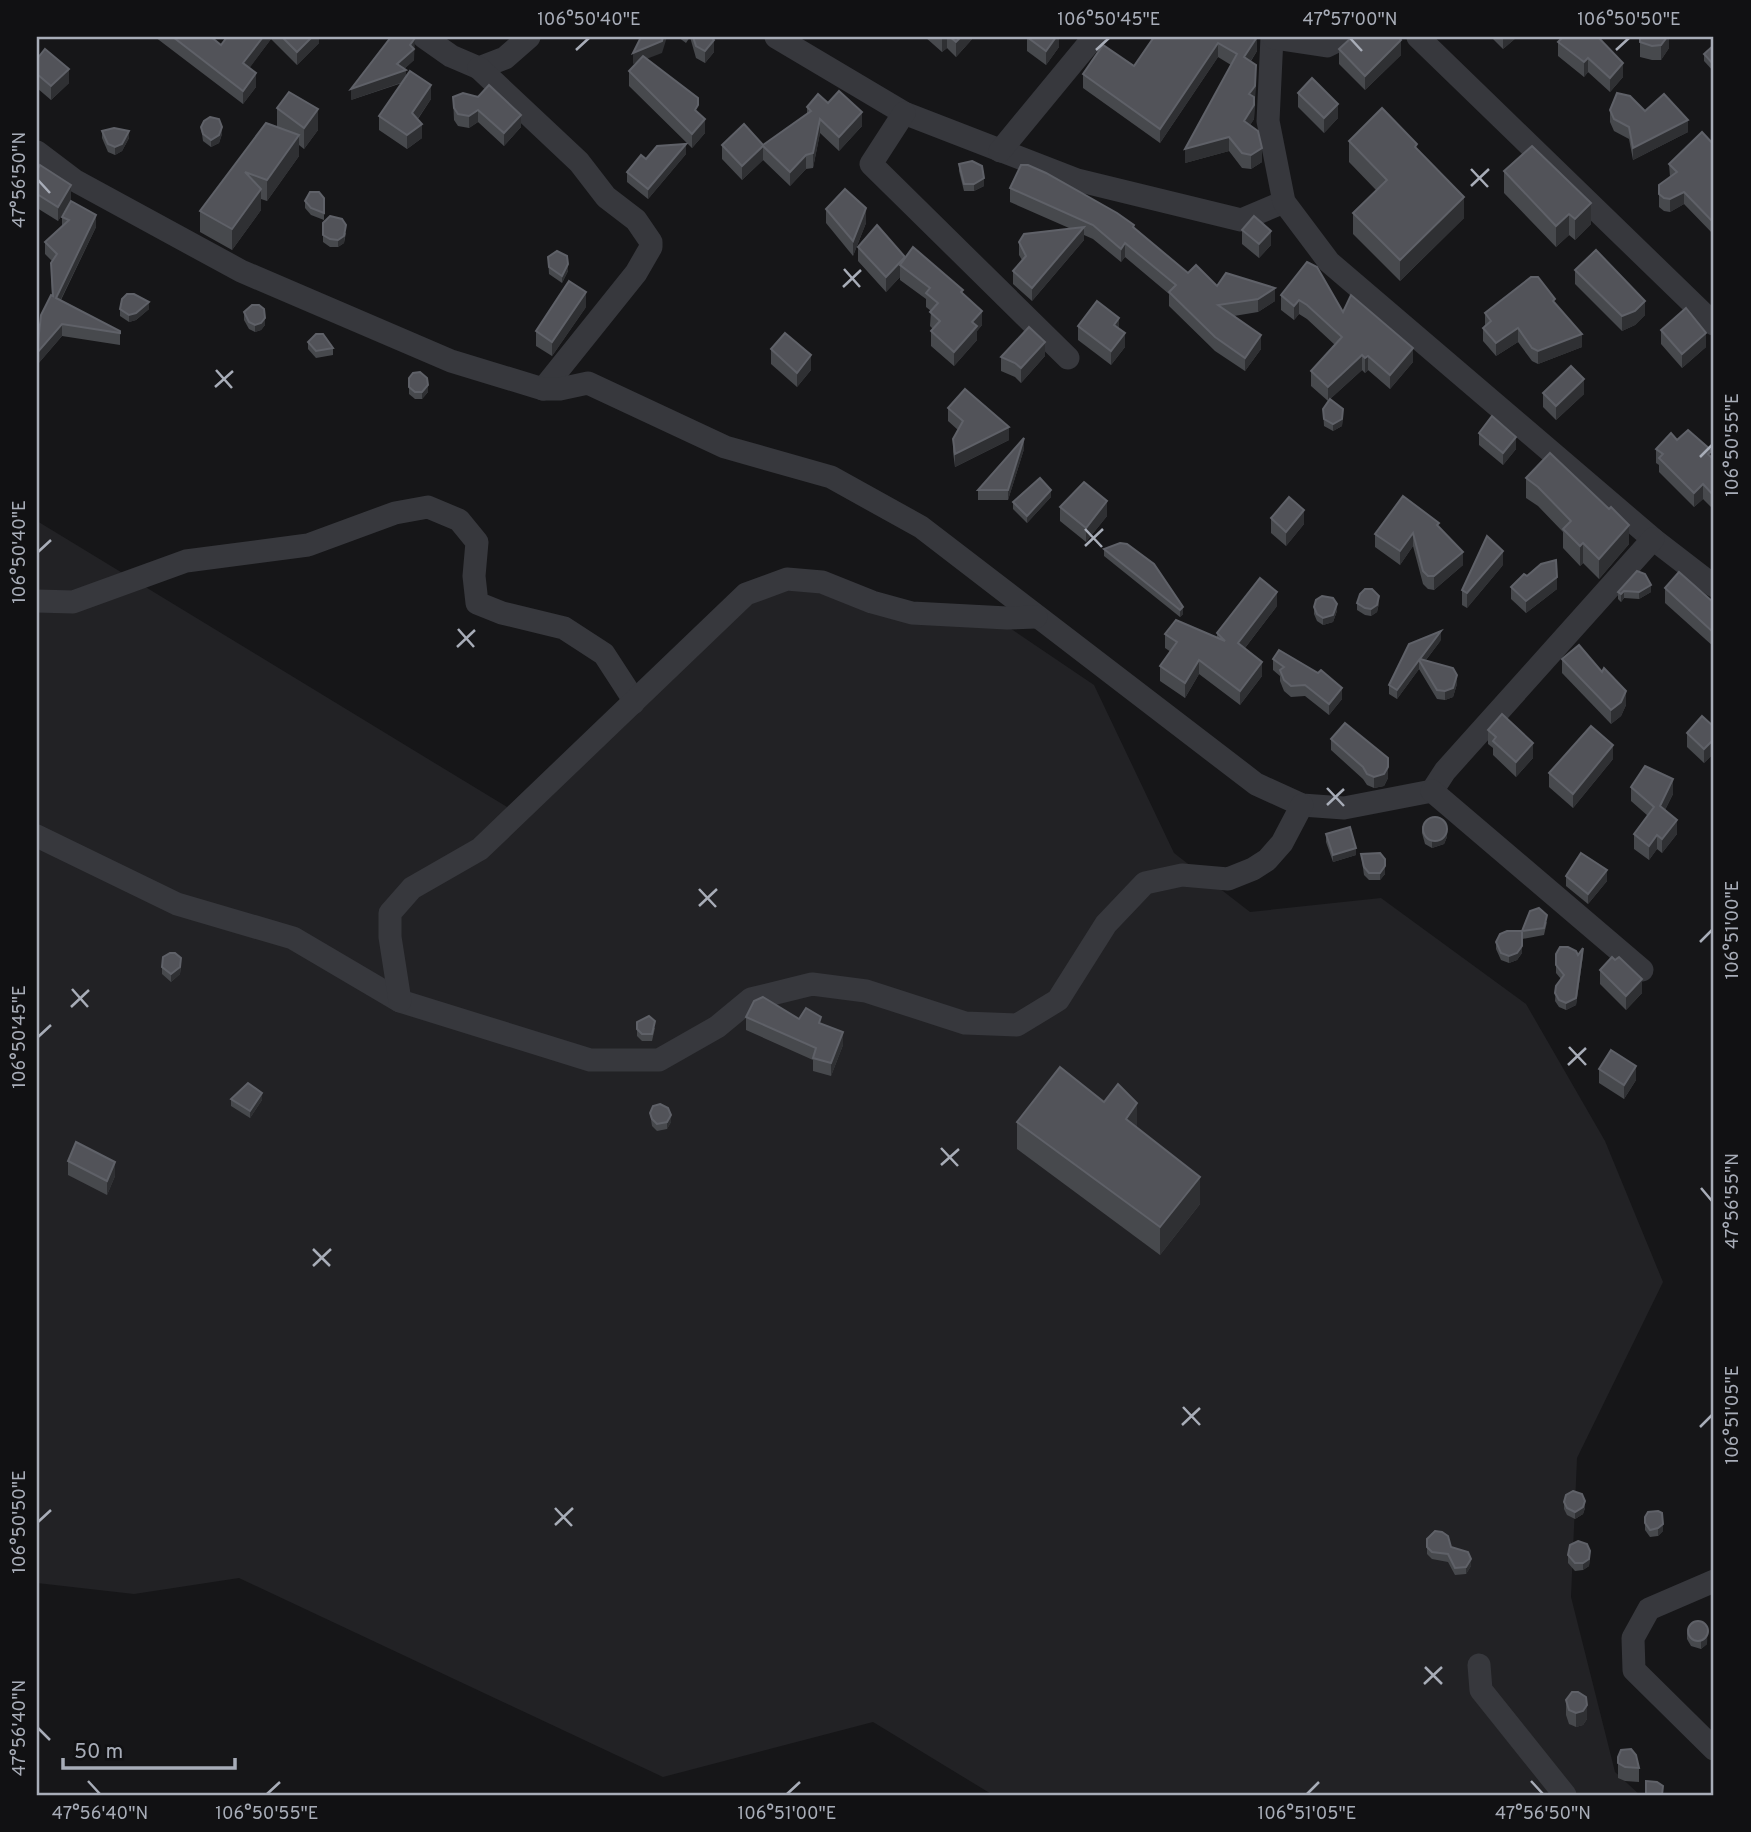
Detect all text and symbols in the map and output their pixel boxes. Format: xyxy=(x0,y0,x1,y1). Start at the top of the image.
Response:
text: 106°50'40"E xyxy=(537,9,641,32)
text: 106°50'45"E xyxy=(1057,9,1161,32)
text: 47°57'00"N xyxy=(1303,9,1397,32)
text: 106°50'50"E xyxy=(1577,9,1681,32)
text: 47°56'50"N xyxy=(9,132,32,228)
text: 106°50'55"E xyxy=(1722,393,1745,497)
text: 106°50'40"E xyxy=(9,500,32,604)
text: 106°51'00"E xyxy=(1722,880,1745,980)
text: 106°50'45"E xyxy=(9,985,32,1089)
text: 47°56'55"N xyxy=(1722,1153,1745,1249)
text: 106°51'05"E xyxy=(1722,1366,1745,1464)
text: 106°50'50"E xyxy=(9,1470,32,1574)
text: 47°56'40"N xyxy=(9,1680,32,1776)
scale bar xyxy=(63,1727,234,1771)
text: 50 m xyxy=(74,1739,123,1766)
text: 47°56'40"N xyxy=(52,1803,148,1826)
text: 106°50'55"E xyxy=(215,1803,319,1826)
text: 106°51'00"E xyxy=(737,1803,837,1826)
text: 106°51'05"E xyxy=(1258,1803,1356,1826)
text: 47°56'50"N xyxy=(1495,1803,1591,1826)

